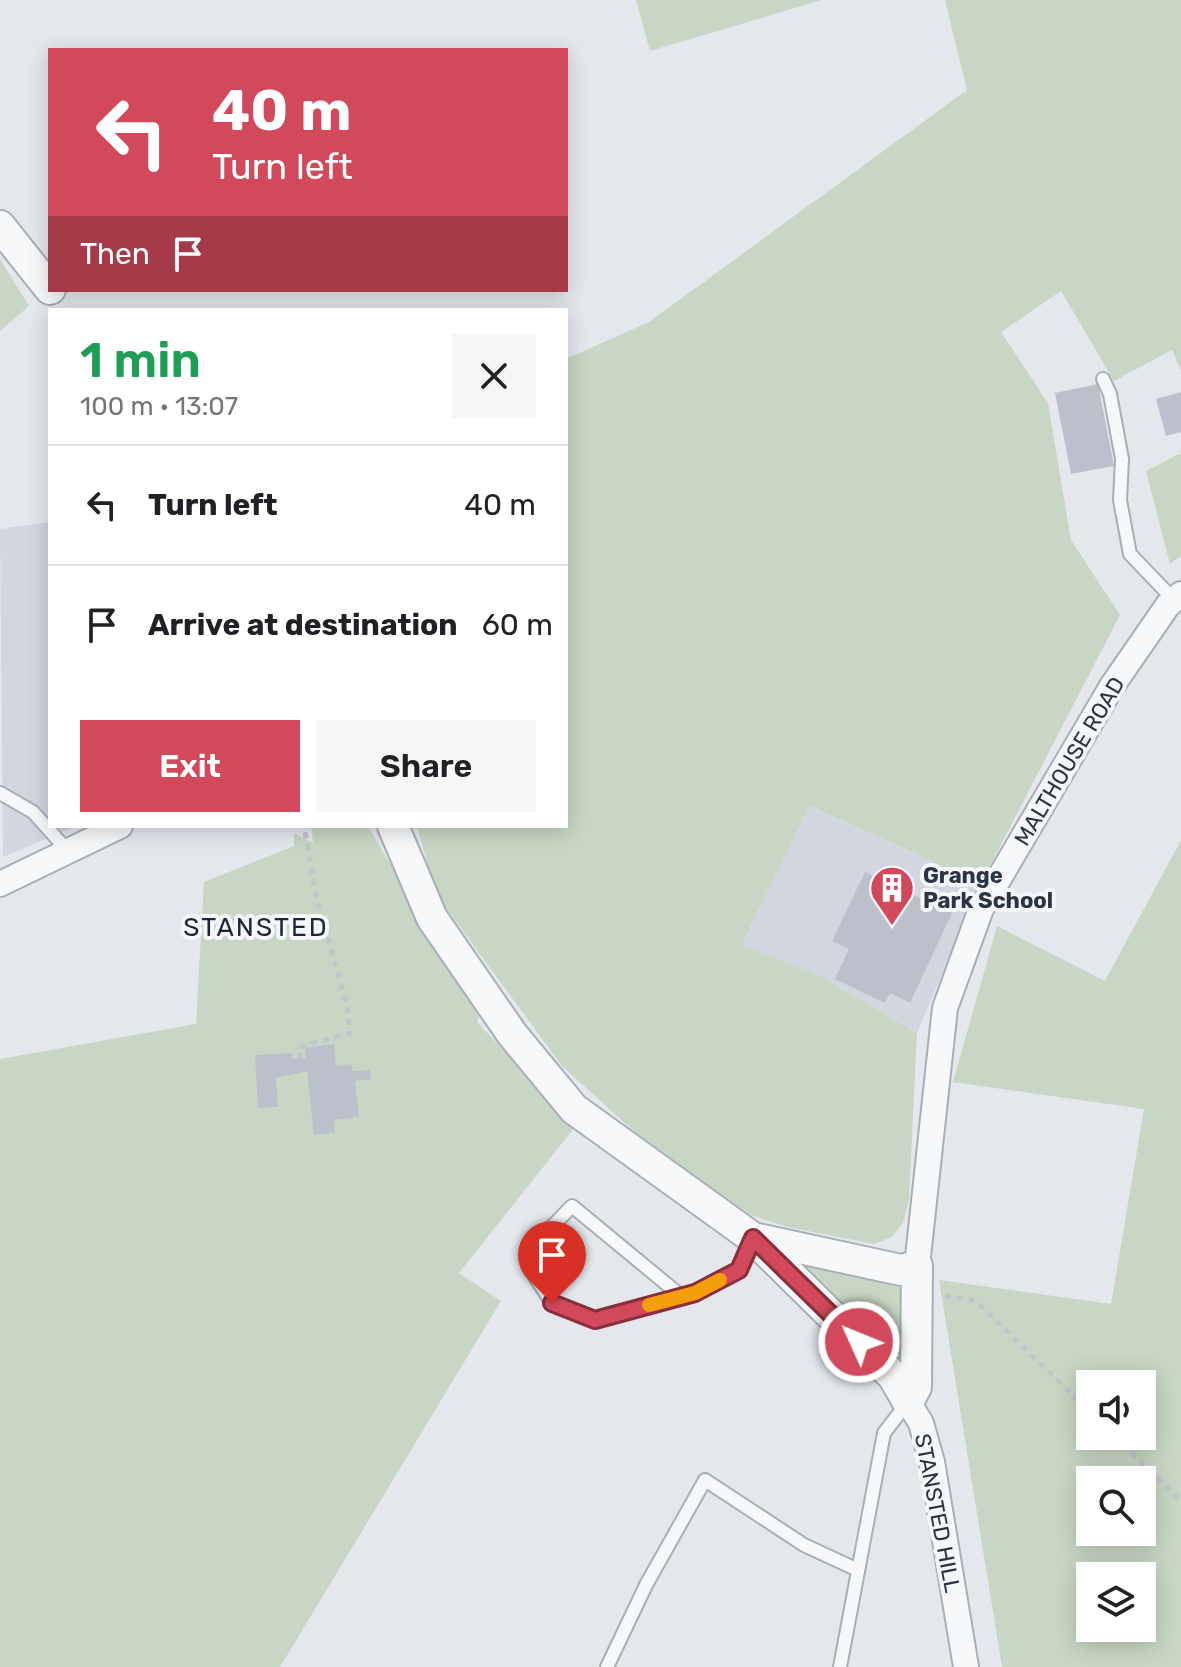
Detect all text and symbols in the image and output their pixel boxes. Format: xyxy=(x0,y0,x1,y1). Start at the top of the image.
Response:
text: 40 m xyxy=(212,78,352,144)
icon: left xyxy=(80,80,184,184)
text: Turn left xyxy=(212,145,353,188)
icon: arrive xyxy=(166,232,210,276)
text: Then xyxy=(80,236,150,272)
text: 1 min xyxy=(80,332,201,389)
button: close xyxy=(452,334,536,418)
text: 100 m · 13:07 xyxy=(80,391,238,422)
icon: left xyxy=(80,483,124,527)
text: Turn left xyxy=(148,487,278,523)
text: 40 m xyxy=(464,487,536,523)
icon: arrive xyxy=(80,603,124,647)
text: Arrive at destination xyxy=(148,607,458,643)
text: 60 m xyxy=(482,607,553,643)
street label: MALTHOUSE ROAD xyxy=(1008,672,1130,851)
button: Exit xyxy=(80,720,300,812)
button: Share xyxy=(316,720,536,812)
place label: Grange Park School xyxy=(923,862,1053,914)
building icon: Grange Park School xyxy=(868,864,916,927)
district label: STANSTED xyxy=(183,912,329,943)
pin xyxy=(518,1221,586,1303)
icon: arrive xyxy=(530,1233,574,1277)
position arrow xyxy=(817,1300,901,1384)
map controls xyxy=(1076,1370,1156,1642)
button: sound xyxy=(1076,1370,1156,1450)
street label: STANSTED HILL xyxy=(909,1431,966,1595)
button: search xyxy=(1076,1466,1156,1546)
button: layers xyxy=(1076,1562,1156,1642)

